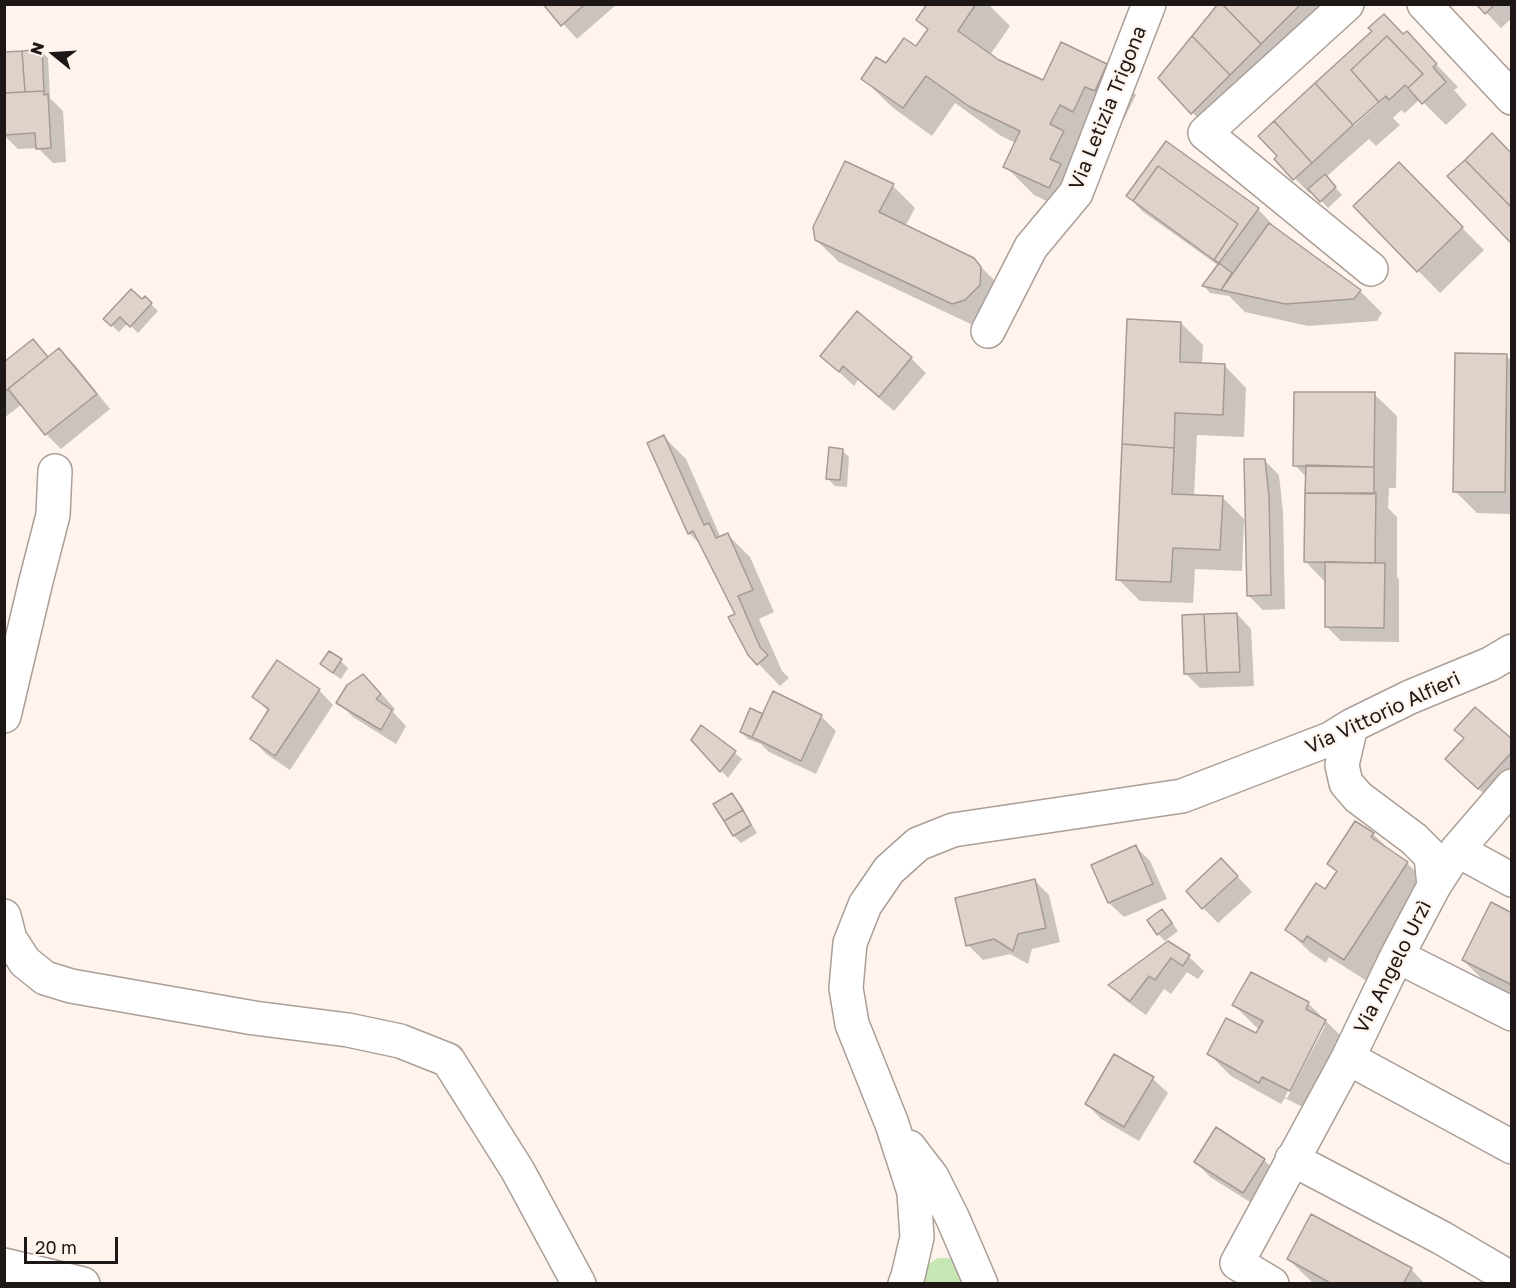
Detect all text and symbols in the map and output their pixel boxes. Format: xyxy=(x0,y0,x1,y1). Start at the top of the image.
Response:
street label: Via Letizia Trigona xyxy=(1064,22,1152,194)
north arrow xyxy=(24,24,84,84)
text: N xyxy=(25,40,48,57)
street label: Via Vittorio Alfieri xyxy=(1302,667,1464,759)
street label: Via Angelo Urzì xyxy=(1349,896,1437,1038)
scale bar xyxy=(27,1225,122,1263)
text: 20 m xyxy=(35,1236,77,1258)

